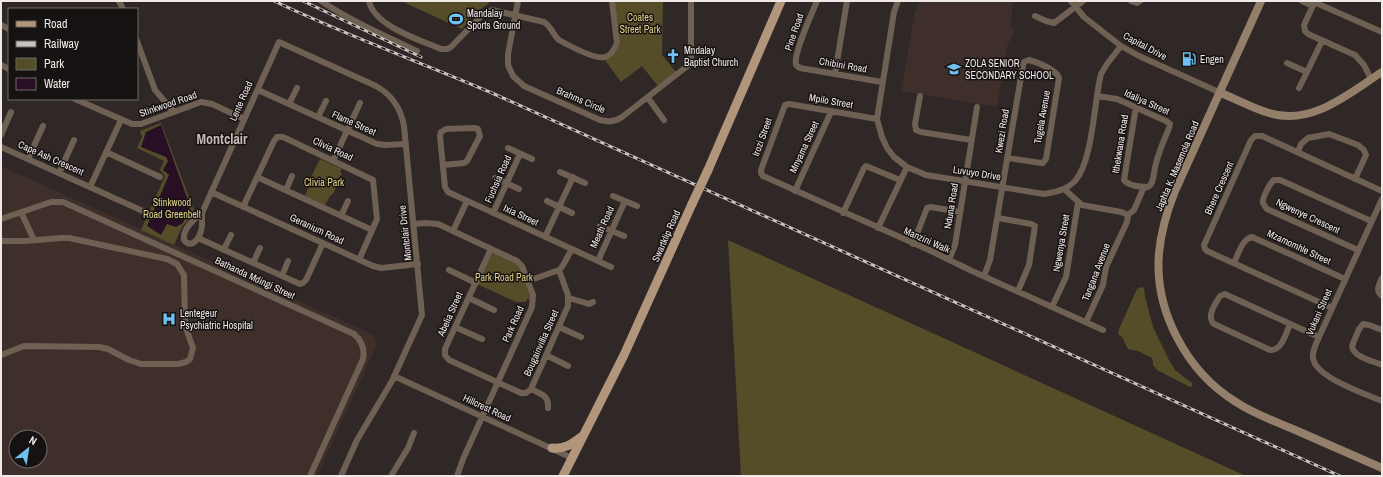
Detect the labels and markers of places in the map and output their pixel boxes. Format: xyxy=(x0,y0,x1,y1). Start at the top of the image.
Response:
place label: Mandalay Sports Ground xyxy=(467,7,520,32)
sports icon: Mandalay Sports Ground xyxy=(448,11,464,27)
place label: Mndalay Baptist Church xyxy=(684,44,738,69)
church icon: Mndalay Baptist Church xyxy=(665,48,681,64)
fuel station icon: Engen xyxy=(1181,51,1197,67)
place label: Engen xyxy=(1200,53,1224,66)
place label: ZOLA SENIOR SECONDARY SCHOOL xyxy=(965,57,1054,82)
school or university icon: ZOLA SENIOR SECONDARY SCHOOL xyxy=(946,61,962,77)
place label: Lentegeur Psychiatric Hospital xyxy=(180,307,253,332)
hospital icon: Lentegeur Psychiatric Hospital xyxy=(161,311,177,327)

